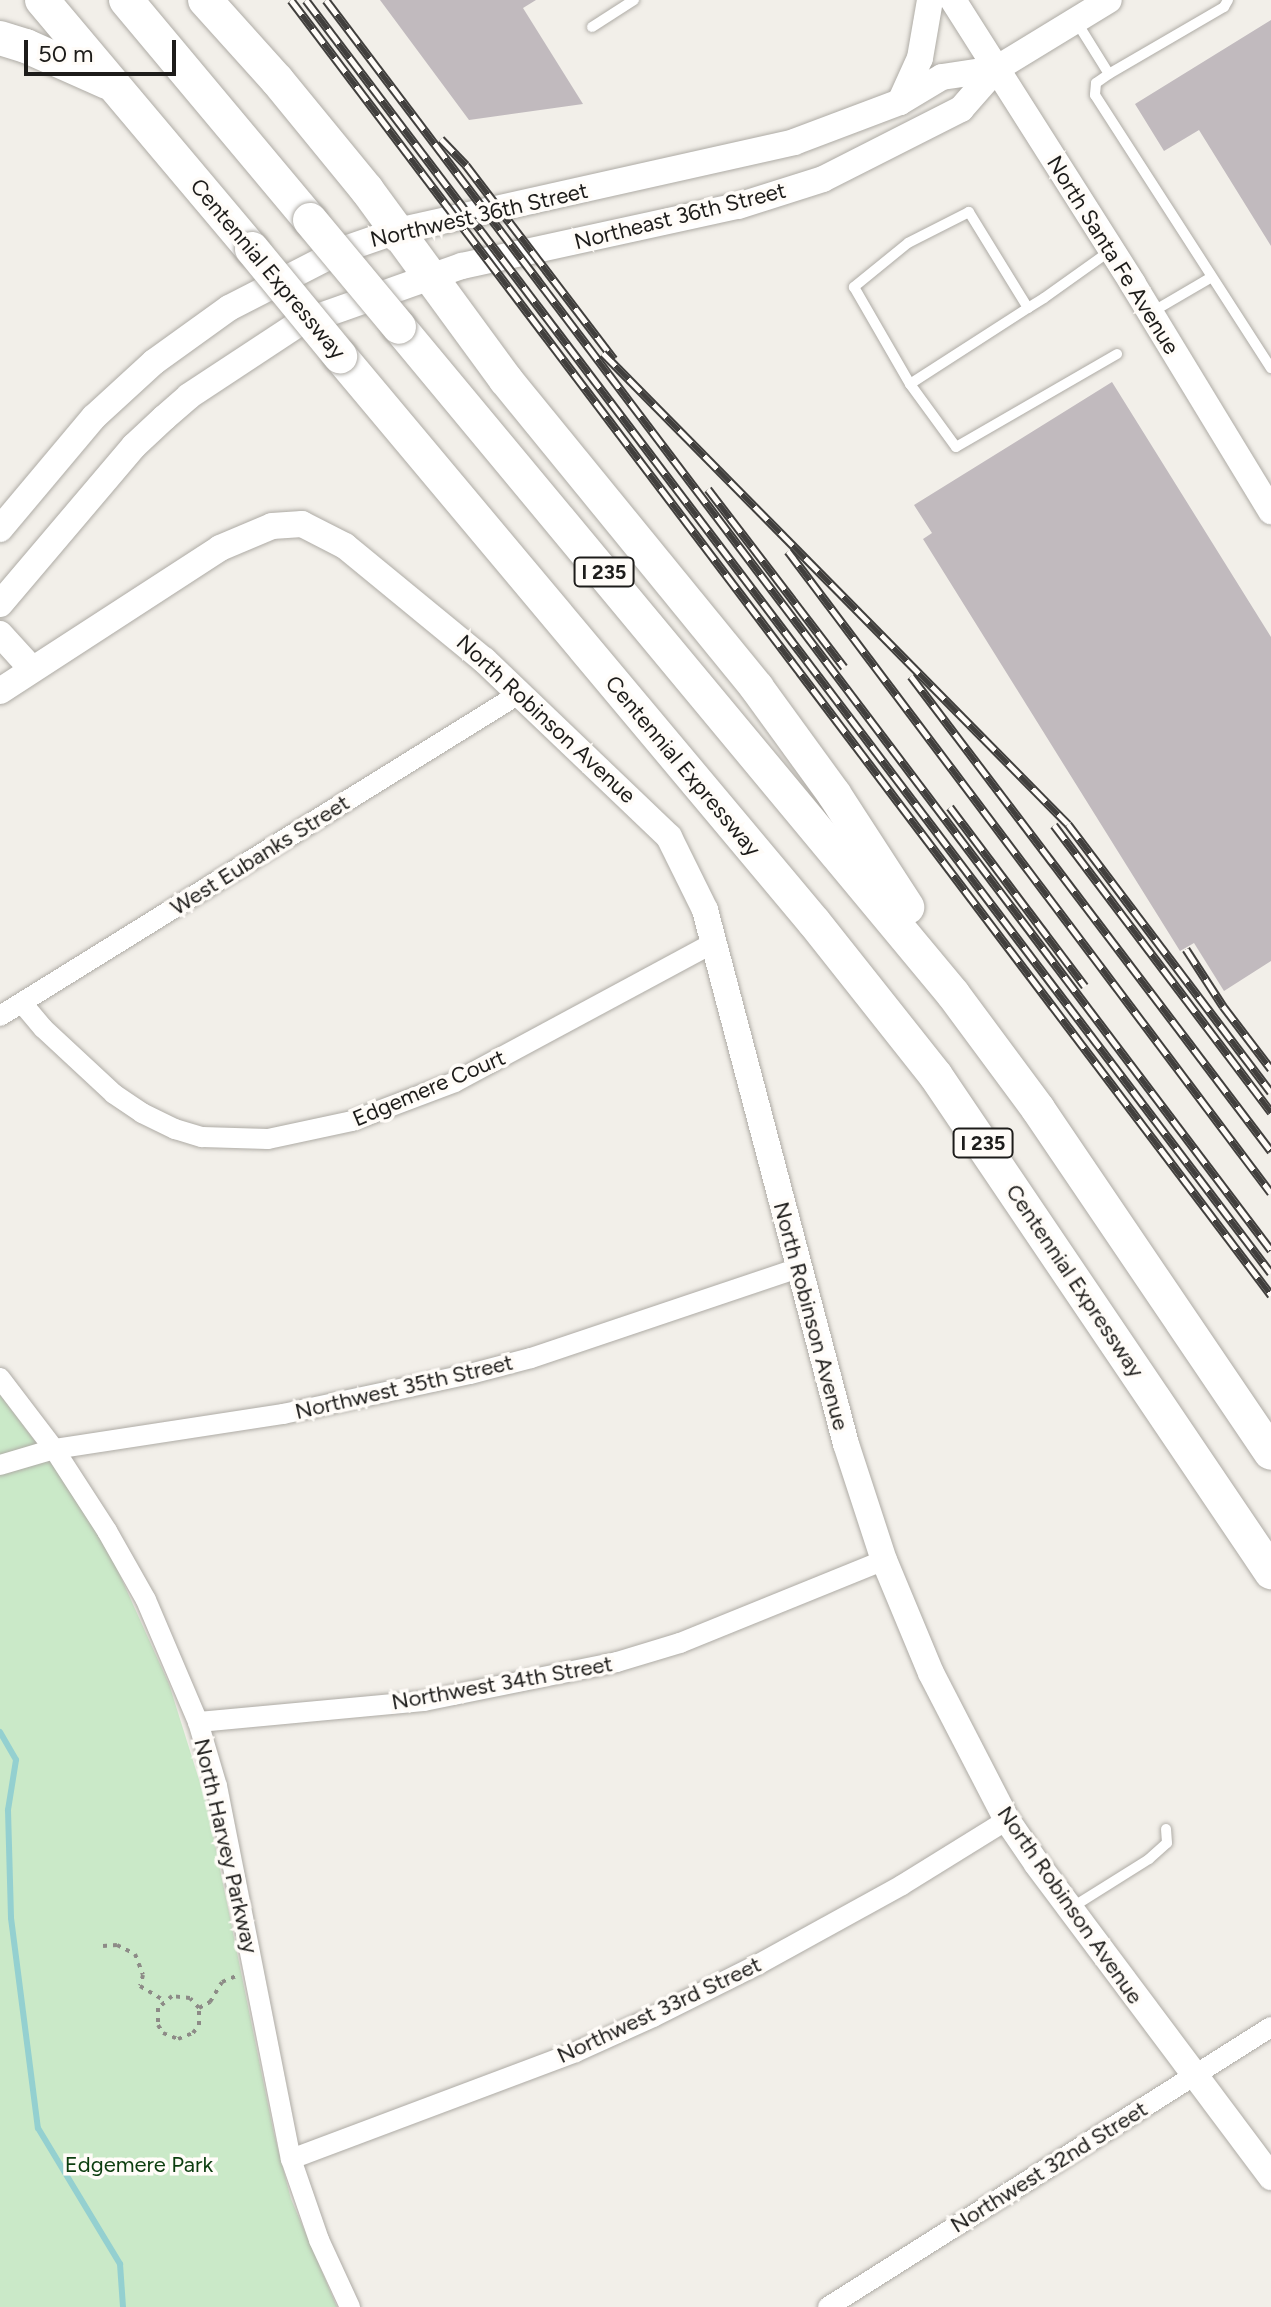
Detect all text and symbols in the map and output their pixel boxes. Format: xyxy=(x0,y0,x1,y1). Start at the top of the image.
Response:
scale bar xyxy=(28,24,180,74)
text: 50 m xyxy=(38,39,94,68)
street label: North Santa Fe Avenue xyxy=(1041,151,1185,359)
street label: Centennial Expressway xyxy=(185,173,351,365)
street label: Northwest 36th Street xyxy=(368,177,590,253)
street label: Northeast 36th Street xyxy=(571,177,789,255)
road number: I 235 xyxy=(572,556,636,588)
street label: North Robinson Avenue xyxy=(451,629,641,809)
street label: Centennial Expressway xyxy=(600,670,766,862)
street label: West Eubanks Street xyxy=(166,789,354,921)
street label: Edgemere Court xyxy=(349,1044,509,1132)
road number: I 235 xyxy=(951,1127,1015,1159)
street label: Centennial Expressway xyxy=(1000,1179,1150,1383)
street label: North Robinson Avenue xyxy=(768,1199,854,1433)
street label: Northwest 35th Street xyxy=(292,1349,516,1425)
street label: Northwest 34th Street xyxy=(389,1651,615,1715)
street label: North Harvey Parkway xyxy=(188,1736,264,1956)
street label: North Robinson Avenue xyxy=(992,1801,1148,2009)
street label: Northwest 33rd Street xyxy=(553,1951,765,2069)
street label: Northwest 32nd Street xyxy=(946,2096,1152,2238)
park label: Edgemere Park xyxy=(65,2152,213,2178)

